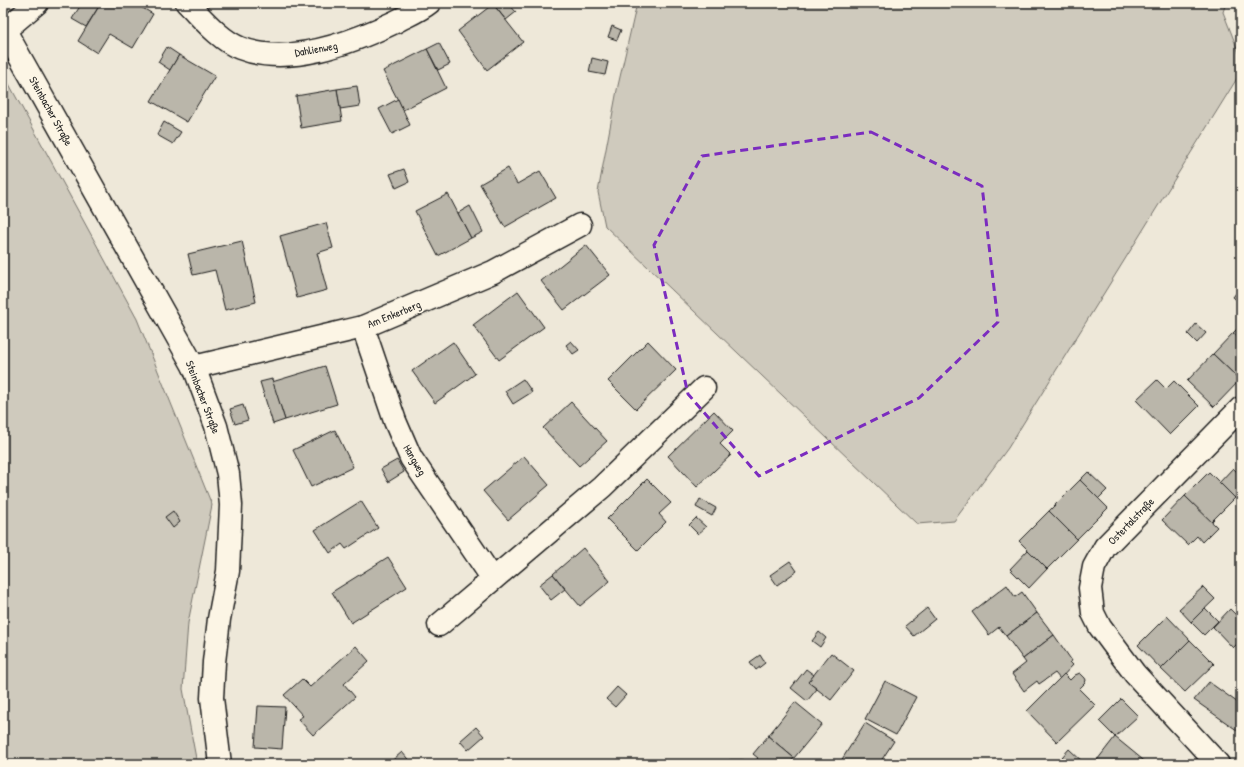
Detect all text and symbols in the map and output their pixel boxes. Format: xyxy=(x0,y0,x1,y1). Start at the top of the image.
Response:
street label: Dahlienweg xyxy=(293,38,339,60)
street label: Steinbacher Straße xyxy=(26,74,76,149)
street label: Am Enkerberg xyxy=(365,297,423,331)
street label: Steinbacher Straße xyxy=(183,358,224,436)
street label: Hangweg xyxy=(401,442,430,478)
street label: Ostertalstraße xyxy=(1105,494,1157,548)

